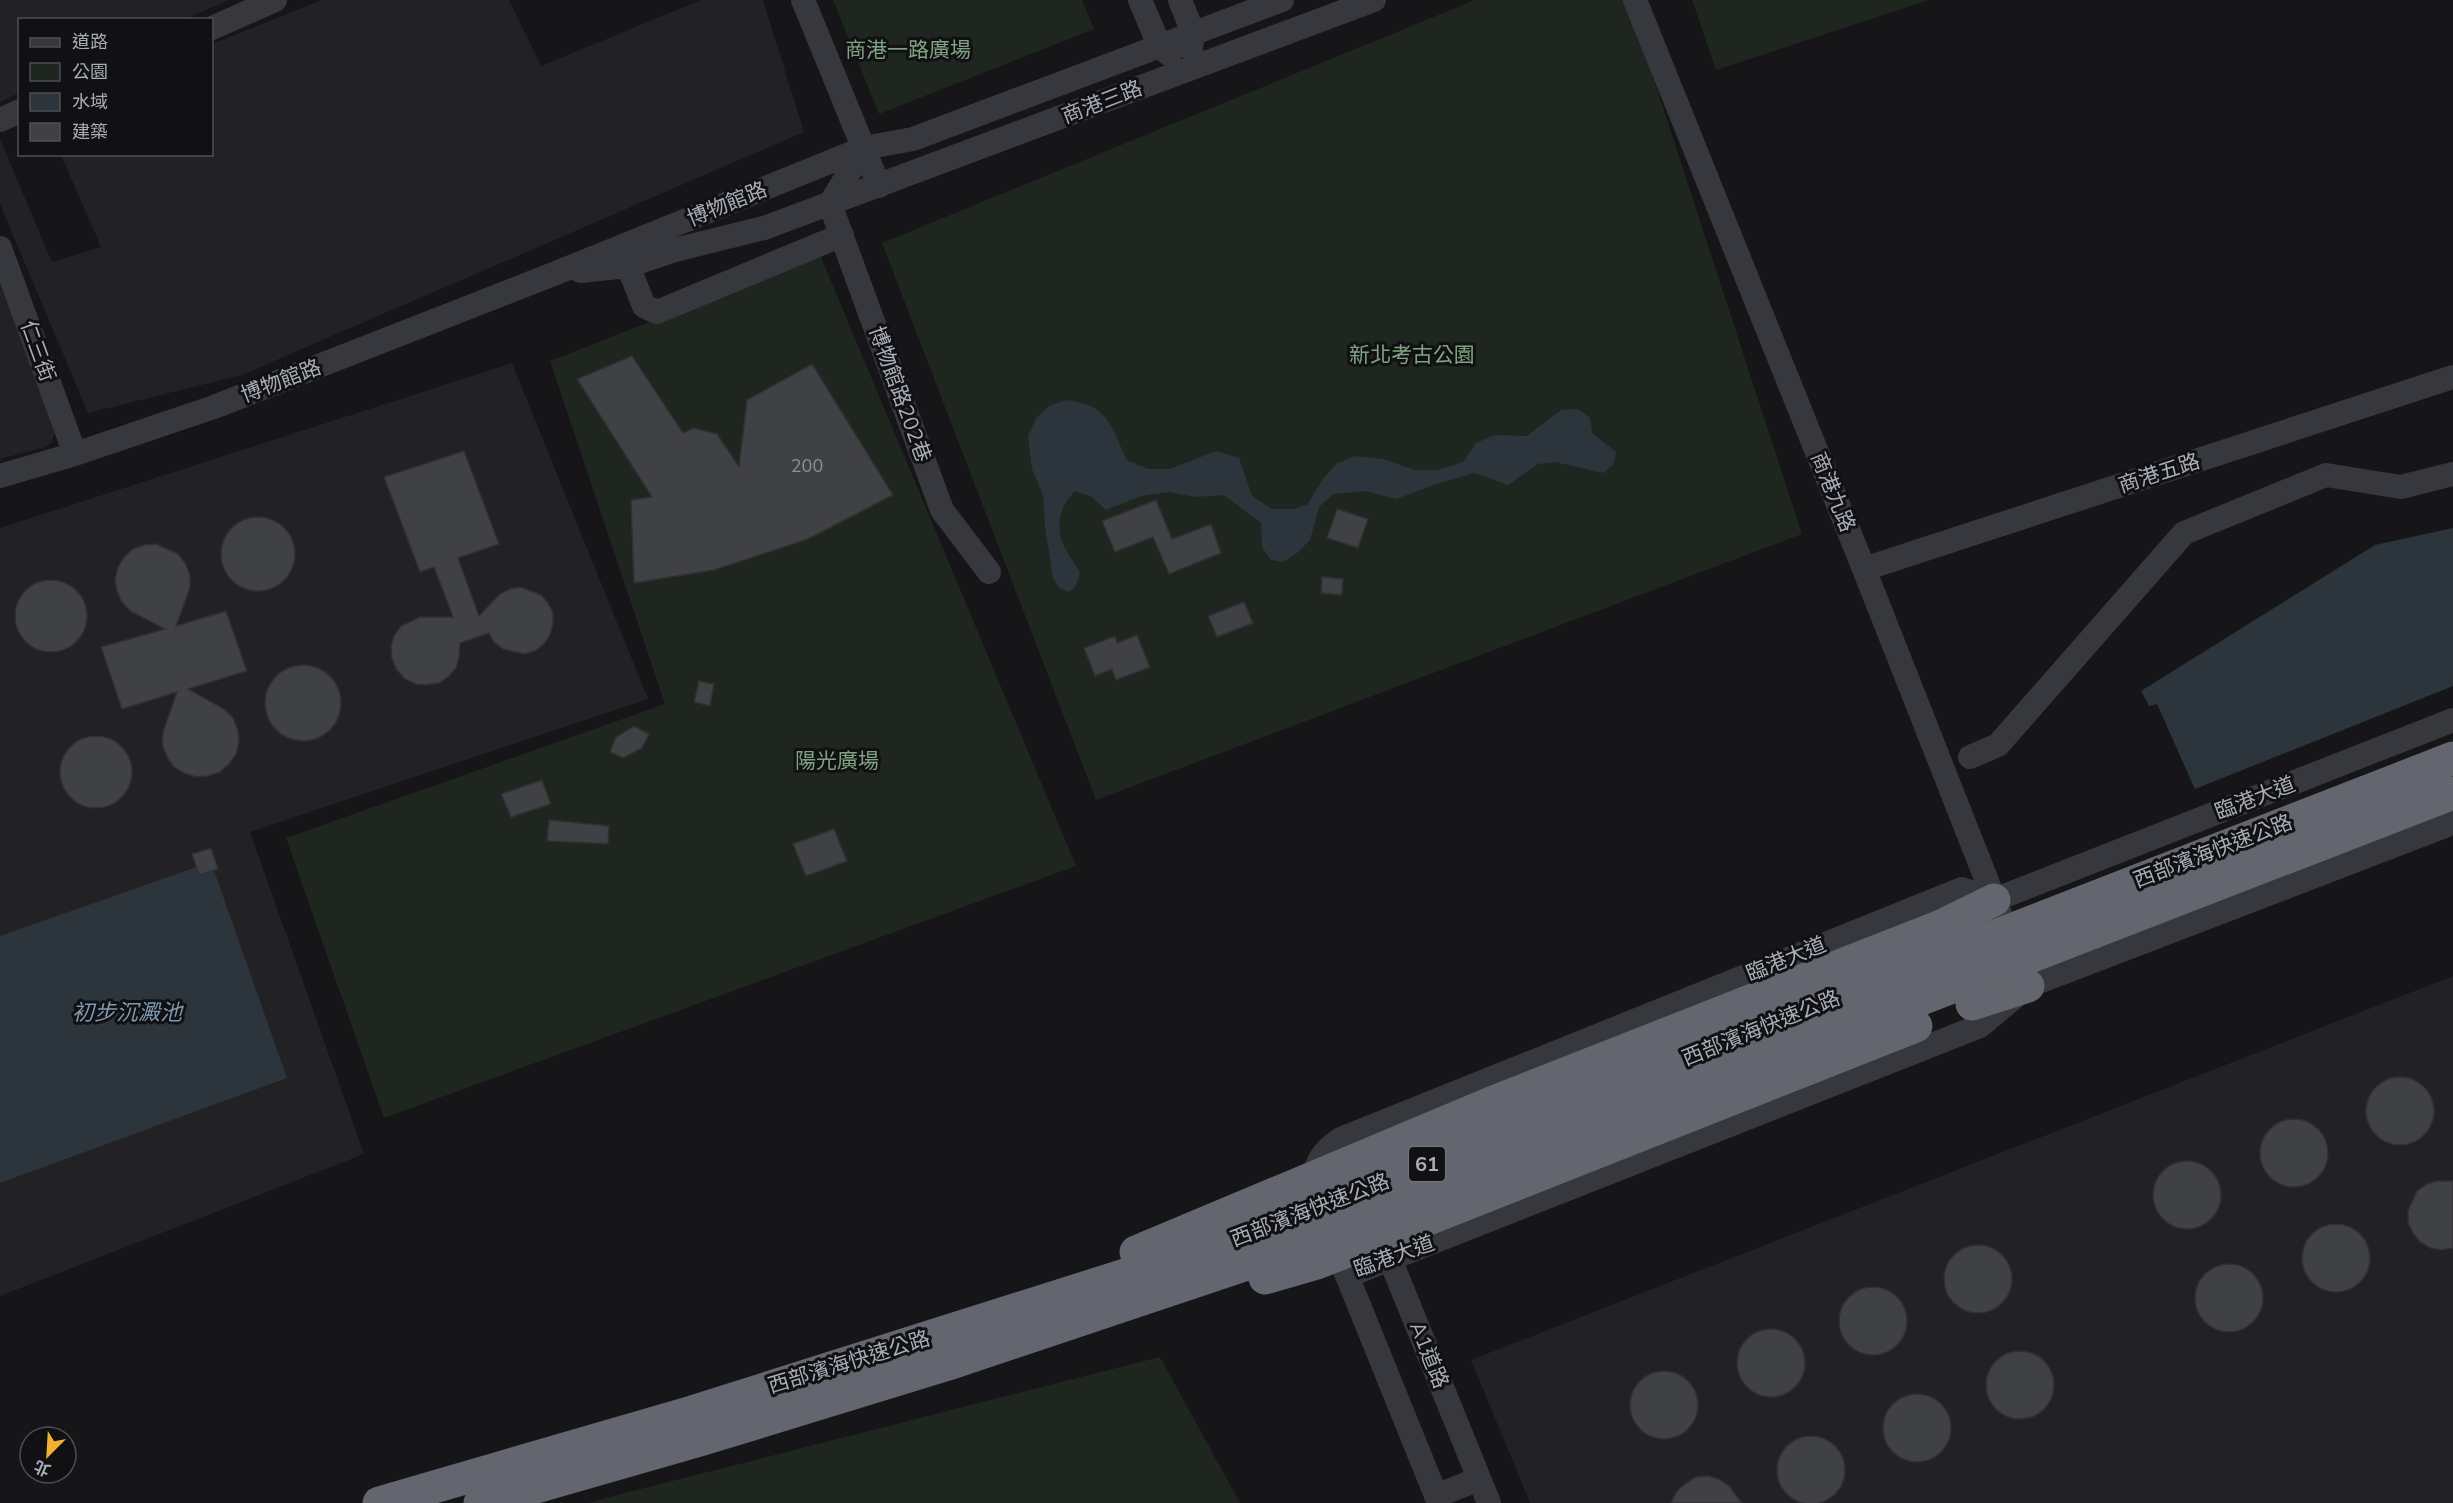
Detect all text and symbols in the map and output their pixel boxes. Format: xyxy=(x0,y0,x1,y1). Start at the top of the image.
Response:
legend xyxy=(18,18,213,156)
text: 道路 xyxy=(72,30,108,54)
park label: 商港一路廣場 xyxy=(845,36,971,64)
text: 公園 xyxy=(72,60,108,84)
street label: 商港三路 xyxy=(1058,74,1146,130)
text: 水域 xyxy=(72,90,108,114)
text: 建築 xyxy=(72,120,108,144)
street label: 博物館路 xyxy=(683,175,771,233)
street label: 仁三街 xyxy=(14,317,62,385)
street label: 博物館路202巷 xyxy=(862,322,938,466)
park label: 新北考古公園 xyxy=(1349,341,1475,369)
street label: 博物館路 xyxy=(237,353,325,409)
street label: 商港五路 xyxy=(2115,447,2203,499)
street label: 商港九路 xyxy=(1804,448,1862,536)
house number: 200 xyxy=(791,454,823,478)
park label: 陽光廣場 xyxy=(795,747,879,775)
street label: 臨港大道 xyxy=(2211,770,2299,826)
street label: 西部濱海快速公路 xyxy=(2130,808,2296,894)
street label: 臨港大道 xyxy=(1742,930,1830,988)
street label: 西部濱海快速公路 xyxy=(1678,984,1844,1072)
water label: 初步沉澱池 xyxy=(72,998,184,1028)
road number: 61 xyxy=(1409,1147,1445,1181)
street label: 西部濱海快速公路 xyxy=(1227,1167,1393,1253)
street label: 臨港大道 xyxy=(1350,1228,1438,1284)
street label: A1道路 xyxy=(1403,1317,1455,1393)
street label: 西部濱海快速公路 xyxy=(765,1324,933,1400)
north arrow xyxy=(18,1425,78,1485)
text: 北 xyxy=(31,1454,54,1481)

